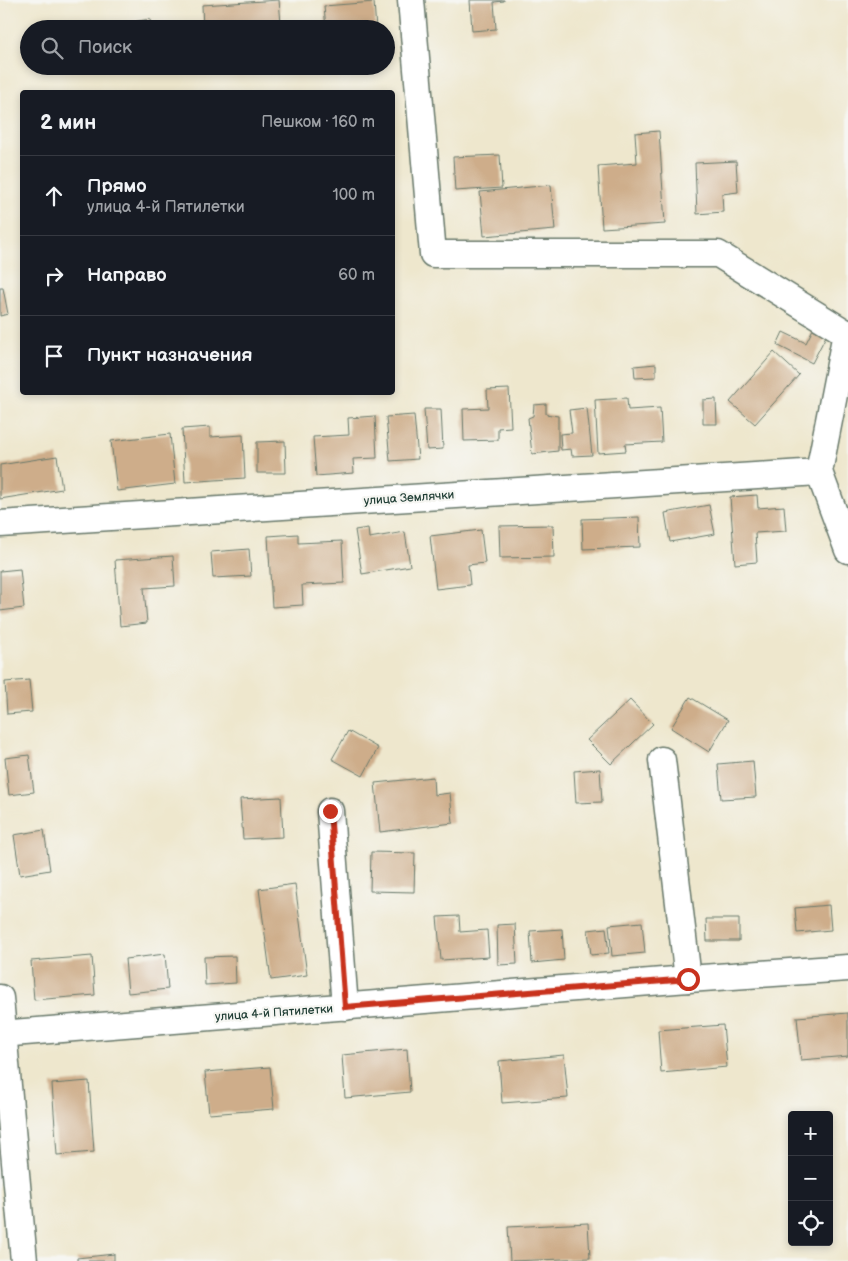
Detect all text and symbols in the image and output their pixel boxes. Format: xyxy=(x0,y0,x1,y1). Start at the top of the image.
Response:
search box xyxy=(20,20,395,75)
icon: search xyxy=(38,34,66,62)
text: Поиск xyxy=(78,36,132,59)
text: 2 мин xyxy=(40,110,96,135)
text: Пешком · 160 m xyxy=(261,113,375,132)
text: Прямо xyxy=(87,175,147,198)
icon: ahead xyxy=(40,182,68,210)
text: 100 m xyxy=(332,186,375,205)
text: улица 4-й Пятилетки xyxy=(87,198,245,217)
icon: right xyxy=(40,262,68,290)
text: Направо xyxy=(87,264,167,287)
text: 60 m xyxy=(338,266,375,285)
icon: arrive xyxy=(40,342,68,370)
text: Пункт назначения xyxy=(87,344,252,367)
street label: улица Землячки xyxy=(363,487,455,509)
route end xyxy=(319,800,342,823)
route start xyxy=(677,968,700,991)
street label: улица 4-й Пятилетки xyxy=(214,1001,334,1025)
map controls xyxy=(788,1111,833,1246)
button: + xyxy=(788,1111,833,1156)
button: − xyxy=(788,1156,833,1201)
button: locate xyxy=(788,1201,833,1246)

